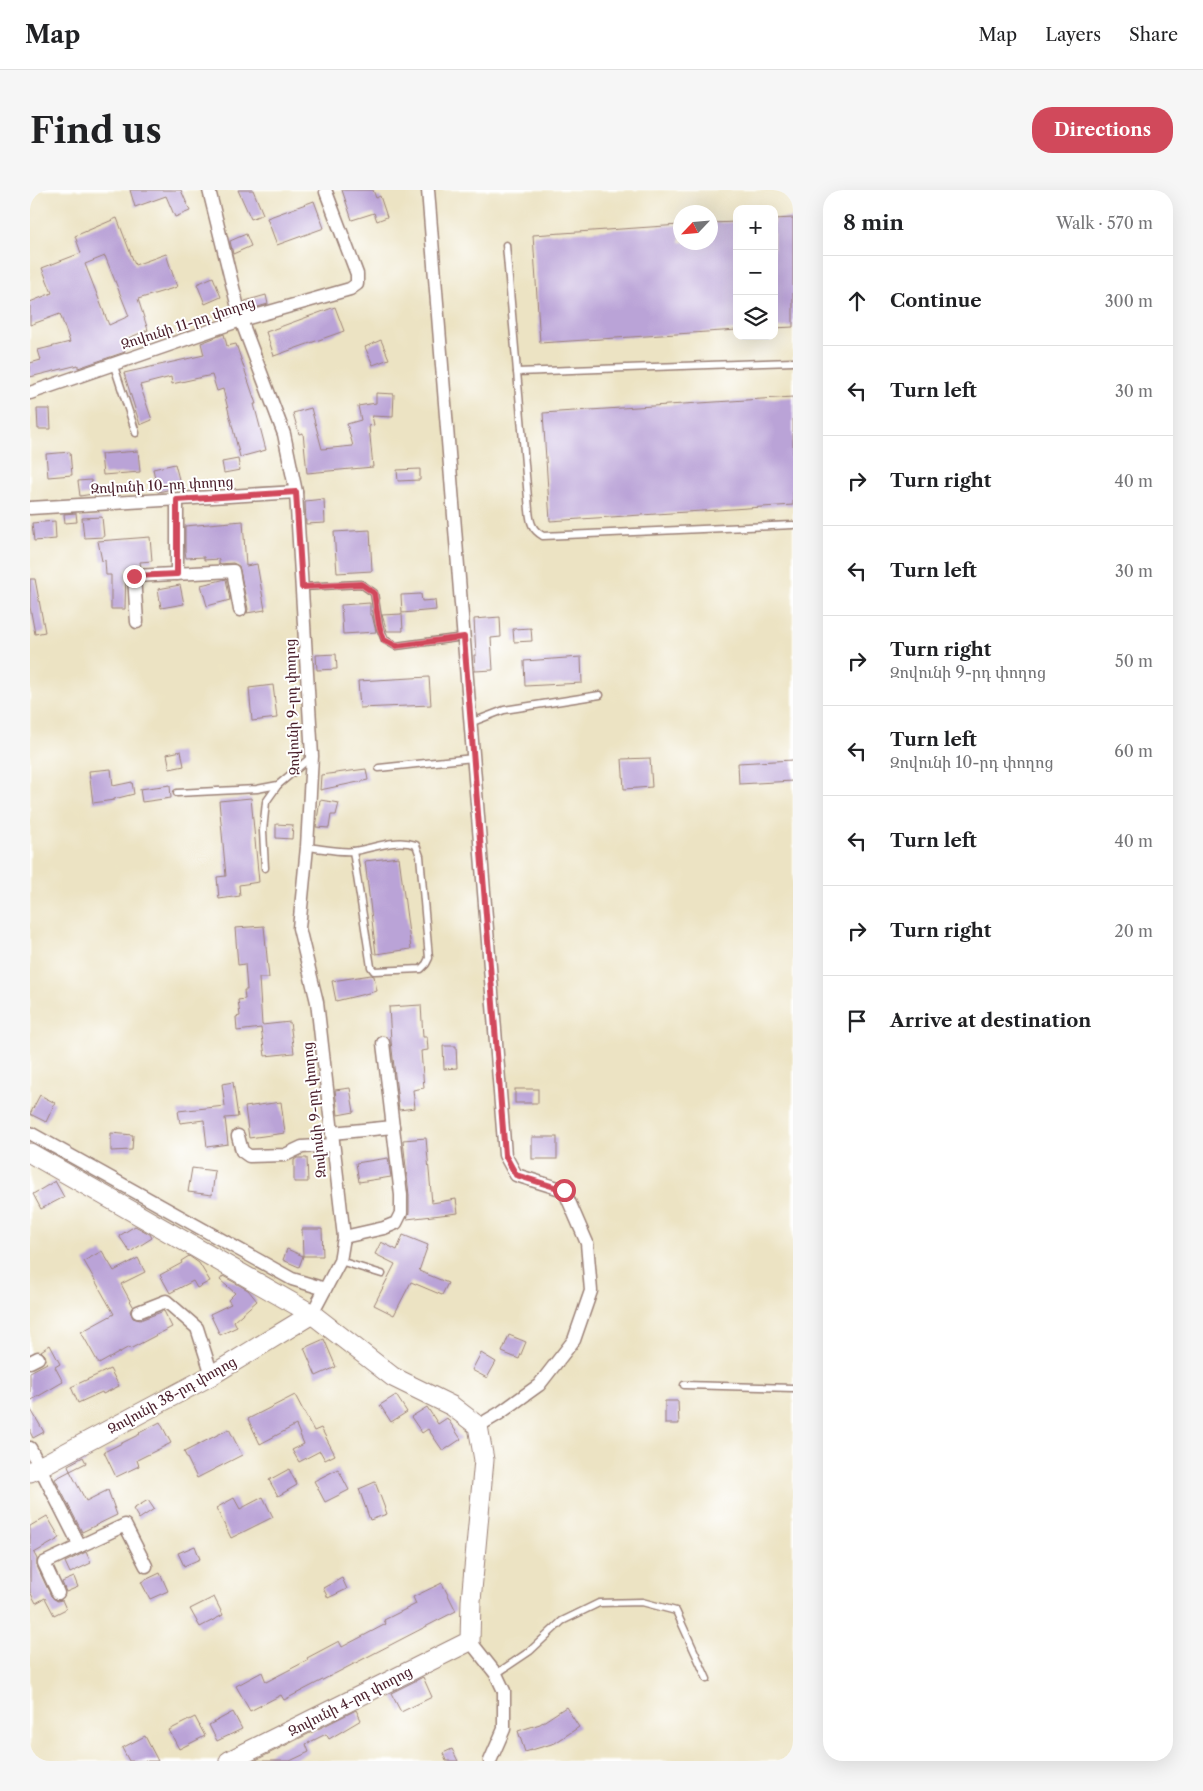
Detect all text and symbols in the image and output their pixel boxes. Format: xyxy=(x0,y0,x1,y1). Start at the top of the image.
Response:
text: Map xyxy=(25,20,80,49)
text: Map xyxy=(979,24,1017,46)
text: Layers xyxy=(1045,24,1101,46)
text: Share xyxy=(1129,24,1178,46)
button: Directions xyxy=(1032,107,1173,153)
text: Find us xyxy=(30,109,162,152)
north arrow xyxy=(673,205,718,250)
map controls xyxy=(733,205,778,340)
button: + xyxy=(733,205,778,250)
text: 8 min xyxy=(843,210,904,235)
text: Walk · 570 m xyxy=(1056,213,1153,233)
button: − xyxy=(733,250,778,295)
icon: ahead xyxy=(843,287,871,315)
text: Continue xyxy=(890,289,982,312)
text: 300 m xyxy=(1105,291,1153,311)
street label: Զովունի 11-րդ փողոց xyxy=(119,293,257,353)
button: layers xyxy=(733,295,778,340)
icon: left xyxy=(843,377,871,405)
text: Turn left xyxy=(890,379,977,402)
text: 30 m xyxy=(1115,381,1153,401)
icon: right xyxy=(843,467,871,495)
text: Turn right xyxy=(890,469,991,492)
text: 40 m xyxy=(1114,471,1153,491)
street label: Զովունի 10-րդ փողոց xyxy=(90,472,234,498)
icon: left xyxy=(843,557,871,585)
text: Turn left xyxy=(890,559,977,582)
text: 30 m xyxy=(1115,561,1153,581)
route end xyxy=(123,565,146,588)
text: Turn right xyxy=(890,638,991,661)
street label: Զովունի 9-րդ փողոց xyxy=(281,639,303,775)
icon: right xyxy=(843,647,871,675)
text: 50 m xyxy=(1115,651,1153,671)
text: Զովունի 9-րդ փողոց xyxy=(890,662,1046,682)
text: Turn left xyxy=(890,728,977,751)
icon: left xyxy=(843,737,871,765)
text: 60 m xyxy=(1114,741,1153,761)
text: Զովունի 10-րդ փողոց xyxy=(890,752,1053,772)
icon: left xyxy=(843,827,871,855)
text: Turn left xyxy=(890,829,977,852)
text: 40 m xyxy=(1114,831,1153,851)
icon: right xyxy=(843,917,871,945)
text: Turn right xyxy=(890,919,991,942)
text: 20 m xyxy=(1114,921,1153,941)
icon: arrive xyxy=(843,1007,871,1035)
text: Arrive at destination xyxy=(890,1009,1091,1032)
street label: Զովունի 9-րդ փողոց xyxy=(298,1041,330,1179)
route start xyxy=(553,1179,576,1202)
street label: Զովունի 38-րդ փողոց xyxy=(105,1352,239,1438)
street label: Զովունի 4-րդ փողոց xyxy=(285,1662,415,1740)

